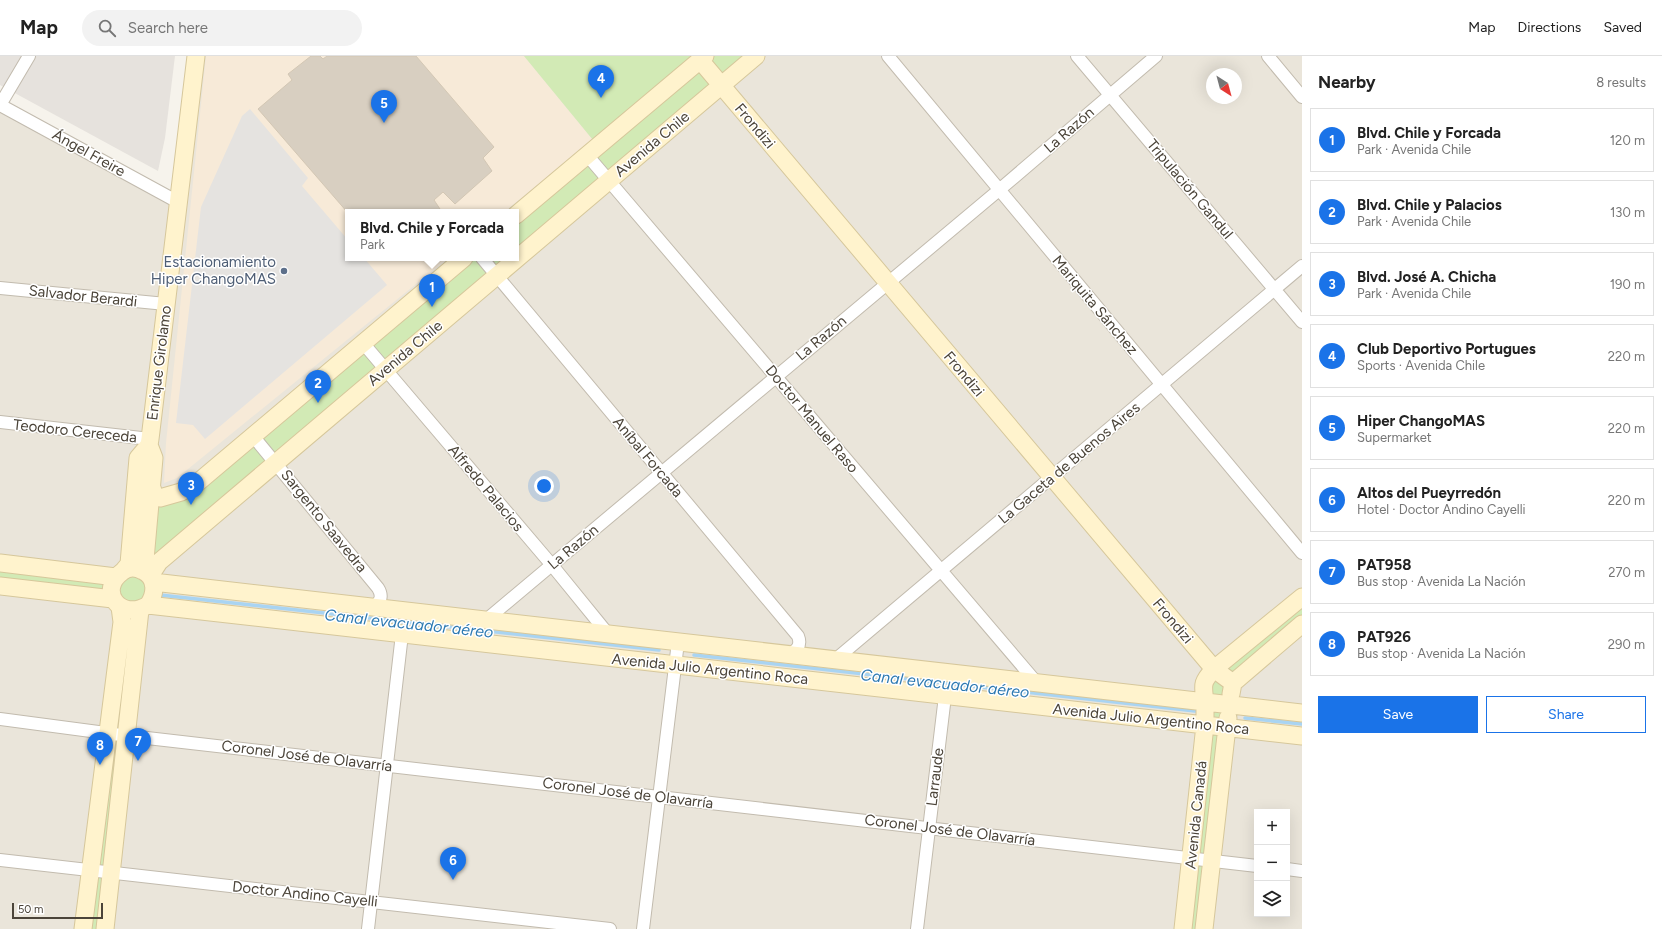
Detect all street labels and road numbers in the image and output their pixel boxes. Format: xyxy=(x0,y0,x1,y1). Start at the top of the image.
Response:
street label: Frondizi xyxy=(731,100,779,152)
street label: La Razón xyxy=(1040,103,1098,157)
street label: Avenida Chile xyxy=(611,108,693,180)
street label: Ángel Freire xyxy=(49,126,129,180)
street label: Tripulación Gandul xyxy=(1143,135,1237,243)
street label: Mariquita Sánchez xyxy=(1048,252,1142,358)
street label: Salvador Berardi xyxy=(28,281,138,311)
street label: Enrique Girolamo xyxy=(143,304,175,422)
street label: La Razón xyxy=(792,312,850,364)
street label: Avenida Chile xyxy=(364,317,446,389)
street label: Frondizi xyxy=(940,348,988,400)
street label: Doctor Manuel Raso xyxy=(762,361,863,477)
street label: La Gaceta de Buenos Aires xyxy=(994,398,1144,528)
street label: Aníbal Forcada xyxy=(609,413,687,501)
street label: Teodoro Cereceda xyxy=(12,416,138,446)
street label: Alfredo Palacios xyxy=(444,441,528,535)
street label: Sargento Saavedra xyxy=(277,466,371,576)
street label: La Razón xyxy=(544,521,602,573)
street label: Frondizi xyxy=(1149,595,1197,647)
street label: Avenida Julio Argentino Roca xyxy=(611,650,809,688)
street label: Avenida Julio Argentino Roca xyxy=(1052,700,1250,738)
street label: Coronel José de Olavarría xyxy=(221,737,393,775)
street label: Larraude xyxy=(922,747,948,807)
street label: Avenida Canadá xyxy=(1181,760,1211,870)
street label: Coronel José de Olavarría xyxy=(542,774,714,812)
street label: Coronel José de Olavarría xyxy=(864,811,1036,849)
street label: Doctor Andino Cayelli xyxy=(231,877,379,911)

